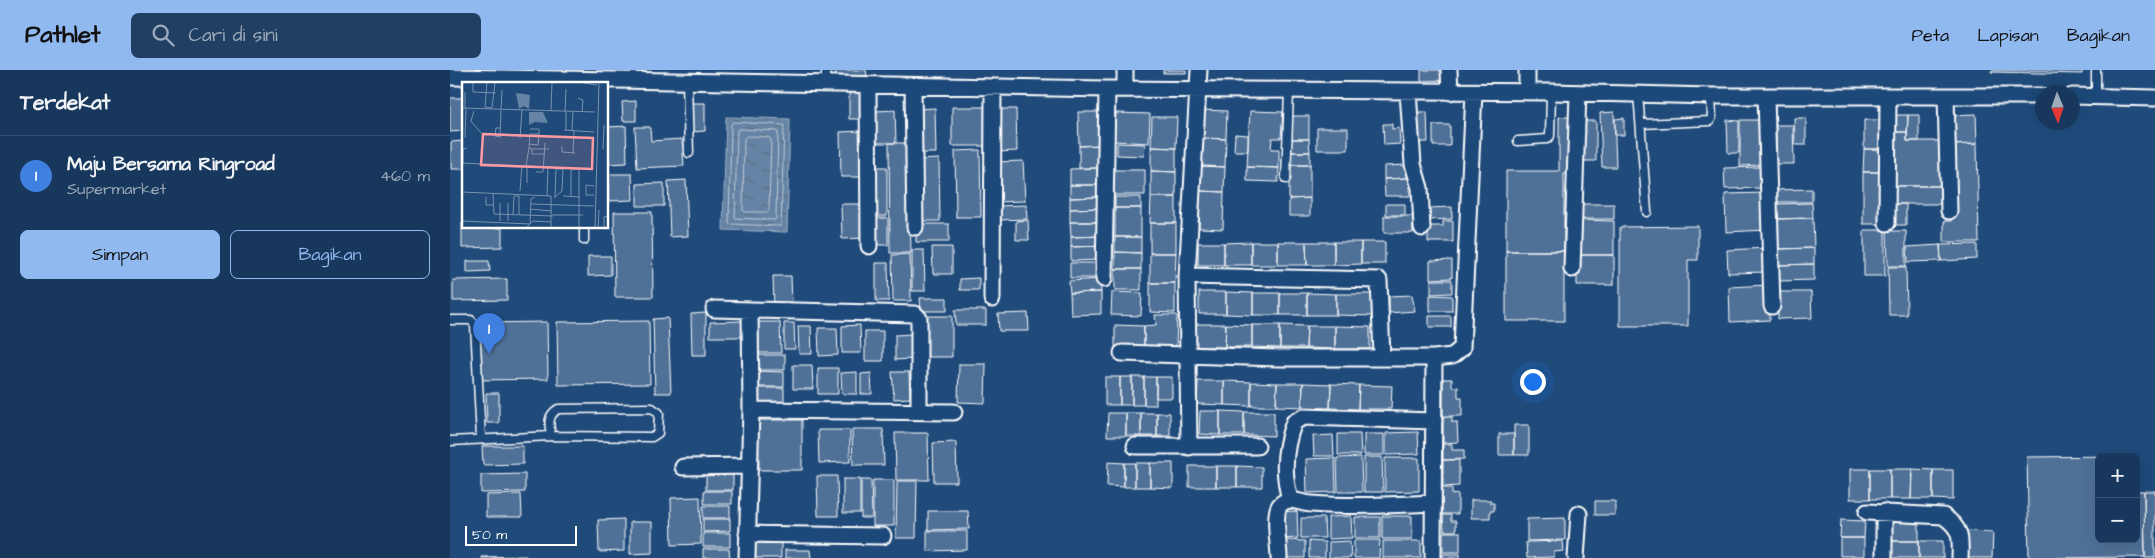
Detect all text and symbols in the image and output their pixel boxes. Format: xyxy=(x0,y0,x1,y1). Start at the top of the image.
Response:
search box xyxy=(131,13,481,58)
text: Pathlet xyxy=(25,18,101,52)
icon: search xyxy=(149,21,177,49)
text: Cari di sini xyxy=(189,22,278,49)
text: Peta xyxy=(1912,23,1949,48)
text: Lapisan xyxy=(1977,23,2039,48)
text: Bagikan xyxy=(2067,23,2130,48)
inset map xyxy=(462,82,609,229)
north arrow xyxy=(2035,85,2080,130)
text: Terdekat xyxy=(20,88,110,117)
text: Maju Bersama Ringroad xyxy=(67,151,275,178)
text: 1 xyxy=(35,165,37,187)
text: 460 m xyxy=(380,165,430,187)
text: Supermarket xyxy=(67,178,166,200)
button: Simpan xyxy=(20,230,220,279)
button: Bagikan xyxy=(230,230,430,279)
pin: 1 xyxy=(473,313,505,354)
your location xyxy=(1520,369,1546,395)
map controls xyxy=(2095,453,2140,543)
button: + xyxy=(2095,453,2140,498)
button: − xyxy=(2095,498,2140,543)
scale bar xyxy=(465,523,578,546)
text: 50 m xyxy=(472,525,507,545)

